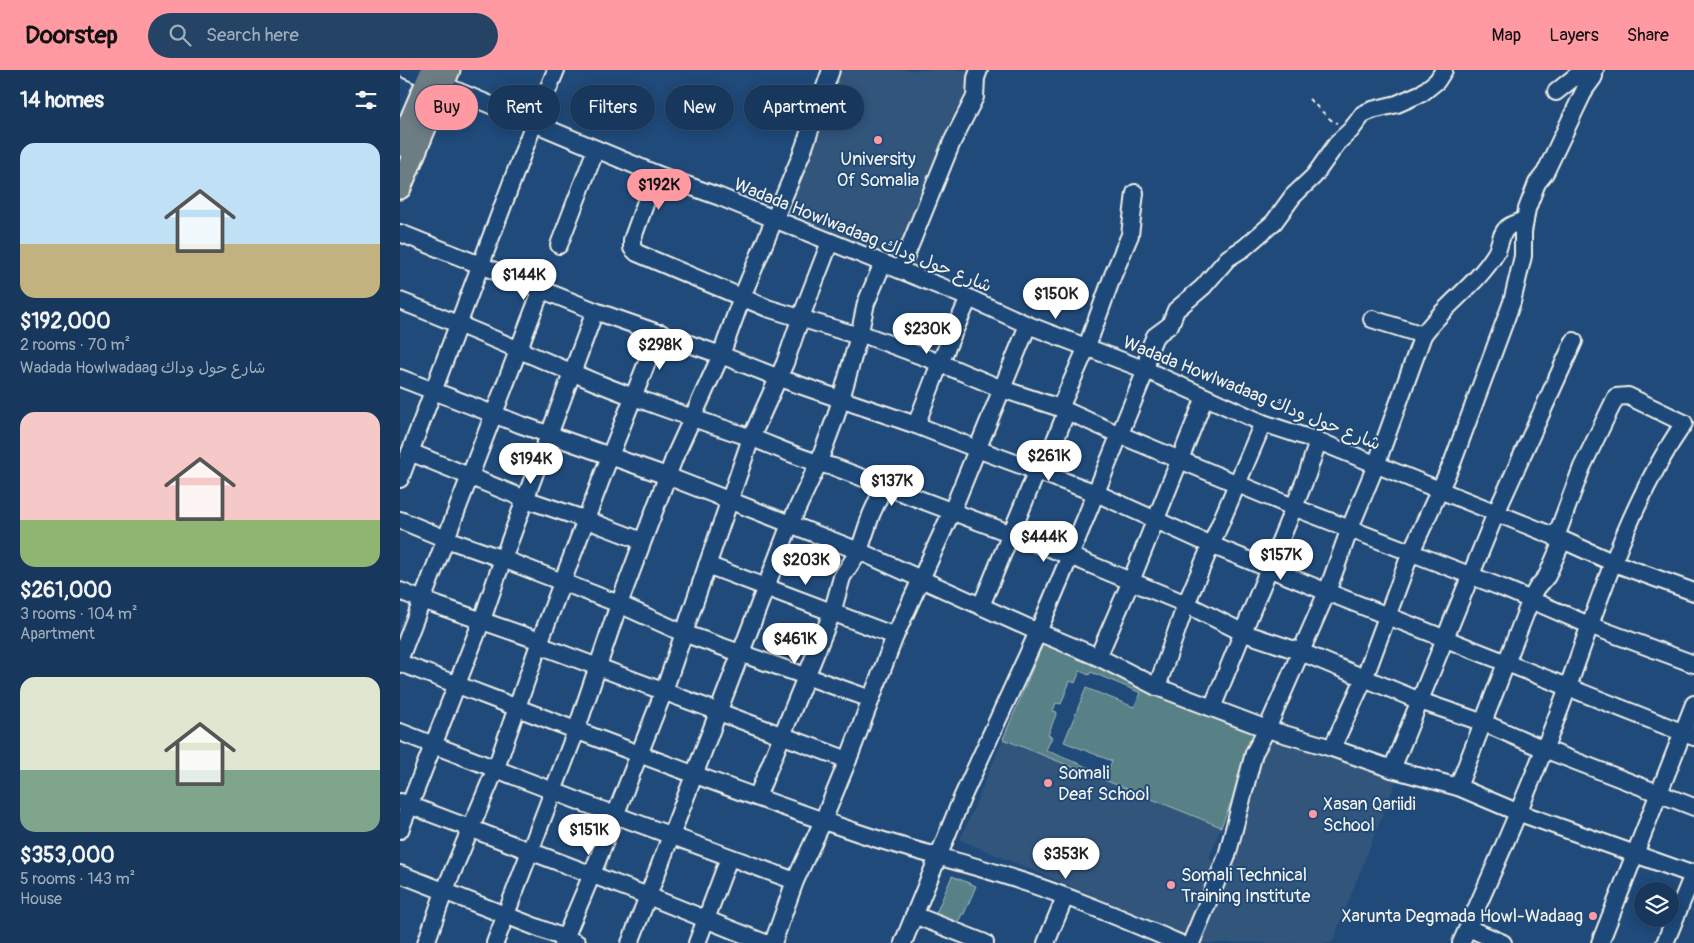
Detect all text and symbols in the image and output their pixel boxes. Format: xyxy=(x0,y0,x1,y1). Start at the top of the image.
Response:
search box xyxy=(148,13,498,58)
text: Doorstep xyxy=(25,21,118,50)
icon: search xyxy=(166,21,194,49)
text: Search here xyxy=(206,23,299,47)
text: Map xyxy=(1492,24,1521,47)
text: Layers xyxy=(1549,24,1599,47)
text: Share xyxy=(1627,24,1669,47)
chip: Buy xyxy=(415,85,478,130)
chip: Rent xyxy=(488,85,560,130)
chip: Filters xyxy=(570,85,655,130)
chip: New xyxy=(665,85,734,130)
chip: Apartment xyxy=(744,85,864,130)
icon: filters xyxy=(352,86,380,114)
text: 14 homes xyxy=(20,87,104,114)
marker: University Of Somalia xyxy=(872,134,884,146)
place label: University Of Somalia xyxy=(837,148,919,192)
pin: $192K xyxy=(624,168,694,211)
street label: Wadada Howlwadaag شارع حول وداك xyxy=(730,173,995,298)
text: $192K xyxy=(638,175,680,195)
icon: home xyxy=(155,176,245,266)
pin: $144K xyxy=(489,258,559,301)
text: $144K xyxy=(502,265,546,285)
pin: $150K xyxy=(1021,278,1091,320)
text: $150K xyxy=(1034,284,1078,304)
text: $192,000 xyxy=(20,308,111,335)
pin: $230K xyxy=(892,312,962,355)
text: $230K xyxy=(904,319,950,339)
pin: $298K xyxy=(625,328,695,371)
street label: Wadada Howlwadaag شارع حول وداك xyxy=(1119,331,1384,456)
text: 2 rooms · 70 m² xyxy=(20,335,130,355)
text: $298K xyxy=(638,335,682,355)
text: Wadada Howlwadaag شارع حول وداك xyxy=(20,358,265,378)
pin: $261K xyxy=(1014,440,1084,482)
pin: $194K xyxy=(496,442,566,485)
icon: home xyxy=(155,444,245,534)
text: $261K xyxy=(1028,446,1070,466)
text: $194K xyxy=(510,449,552,469)
pin: $137K xyxy=(857,464,927,507)
text: $137K xyxy=(871,471,913,491)
pin: $444K xyxy=(1009,520,1079,563)
text: $444K xyxy=(1021,527,1067,547)
pin: $157K xyxy=(1246,538,1316,581)
pin: $203K xyxy=(771,544,841,586)
text: $157K xyxy=(1260,545,1302,565)
text: $203K xyxy=(782,550,830,570)
text: $261,000 xyxy=(20,577,112,604)
text: 3 rooms · 104 m² xyxy=(20,604,137,624)
pin: $461K xyxy=(760,622,830,665)
text: Apartment xyxy=(20,624,95,644)
text: $461K xyxy=(773,629,817,649)
icon: home xyxy=(155,709,245,799)
place label: Somali Deaf School xyxy=(1058,762,1149,806)
marker: Somali Deaf School xyxy=(1042,777,1054,789)
place label: Xasan Qariidi School xyxy=(1323,793,1416,837)
marker: Xasan Qariidi School xyxy=(1307,808,1319,820)
pin: $151K xyxy=(554,814,624,856)
text: $151K xyxy=(569,820,609,840)
pin: $353K xyxy=(1031,838,1101,880)
text: $353,000 xyxy=(20,842,115,869)
text: $353K xyxy=(1044,844,1088,864)
place label: Somali Technical Training Institute xyxy=(1181,864,1311,908)
text: 5 rooms · 143 m² xyxy=(20,869,135,889)
marker: Somali Technical Training Institute xyxy=(1165,879,1177,891)
map controls xyxy=(1634,882,1679,927)
button: layers xyxy=(1634,882,1679,927)
text: House xyxy=(20,889,62,909)
place label: Xarunta Degmada Howl-Wadaag xyxy=(1341,905,1583,928)
marker: Xarunta Degmada Howl-Wadaag xyxy=(1587,910,1599,922)

